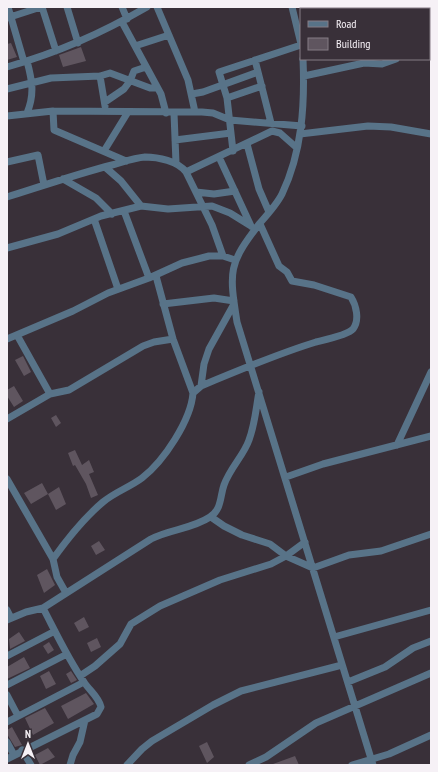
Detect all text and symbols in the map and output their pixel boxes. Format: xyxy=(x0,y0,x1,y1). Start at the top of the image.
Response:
legend xyxy=(300,8,430,60)
text: Road xyxy=(336,16,356,31)
text: Building xyxy=(336,36,371,51)
north arrow xyxy=(8,724,48,764)
text: N xyxy=(25,727,31,741)

